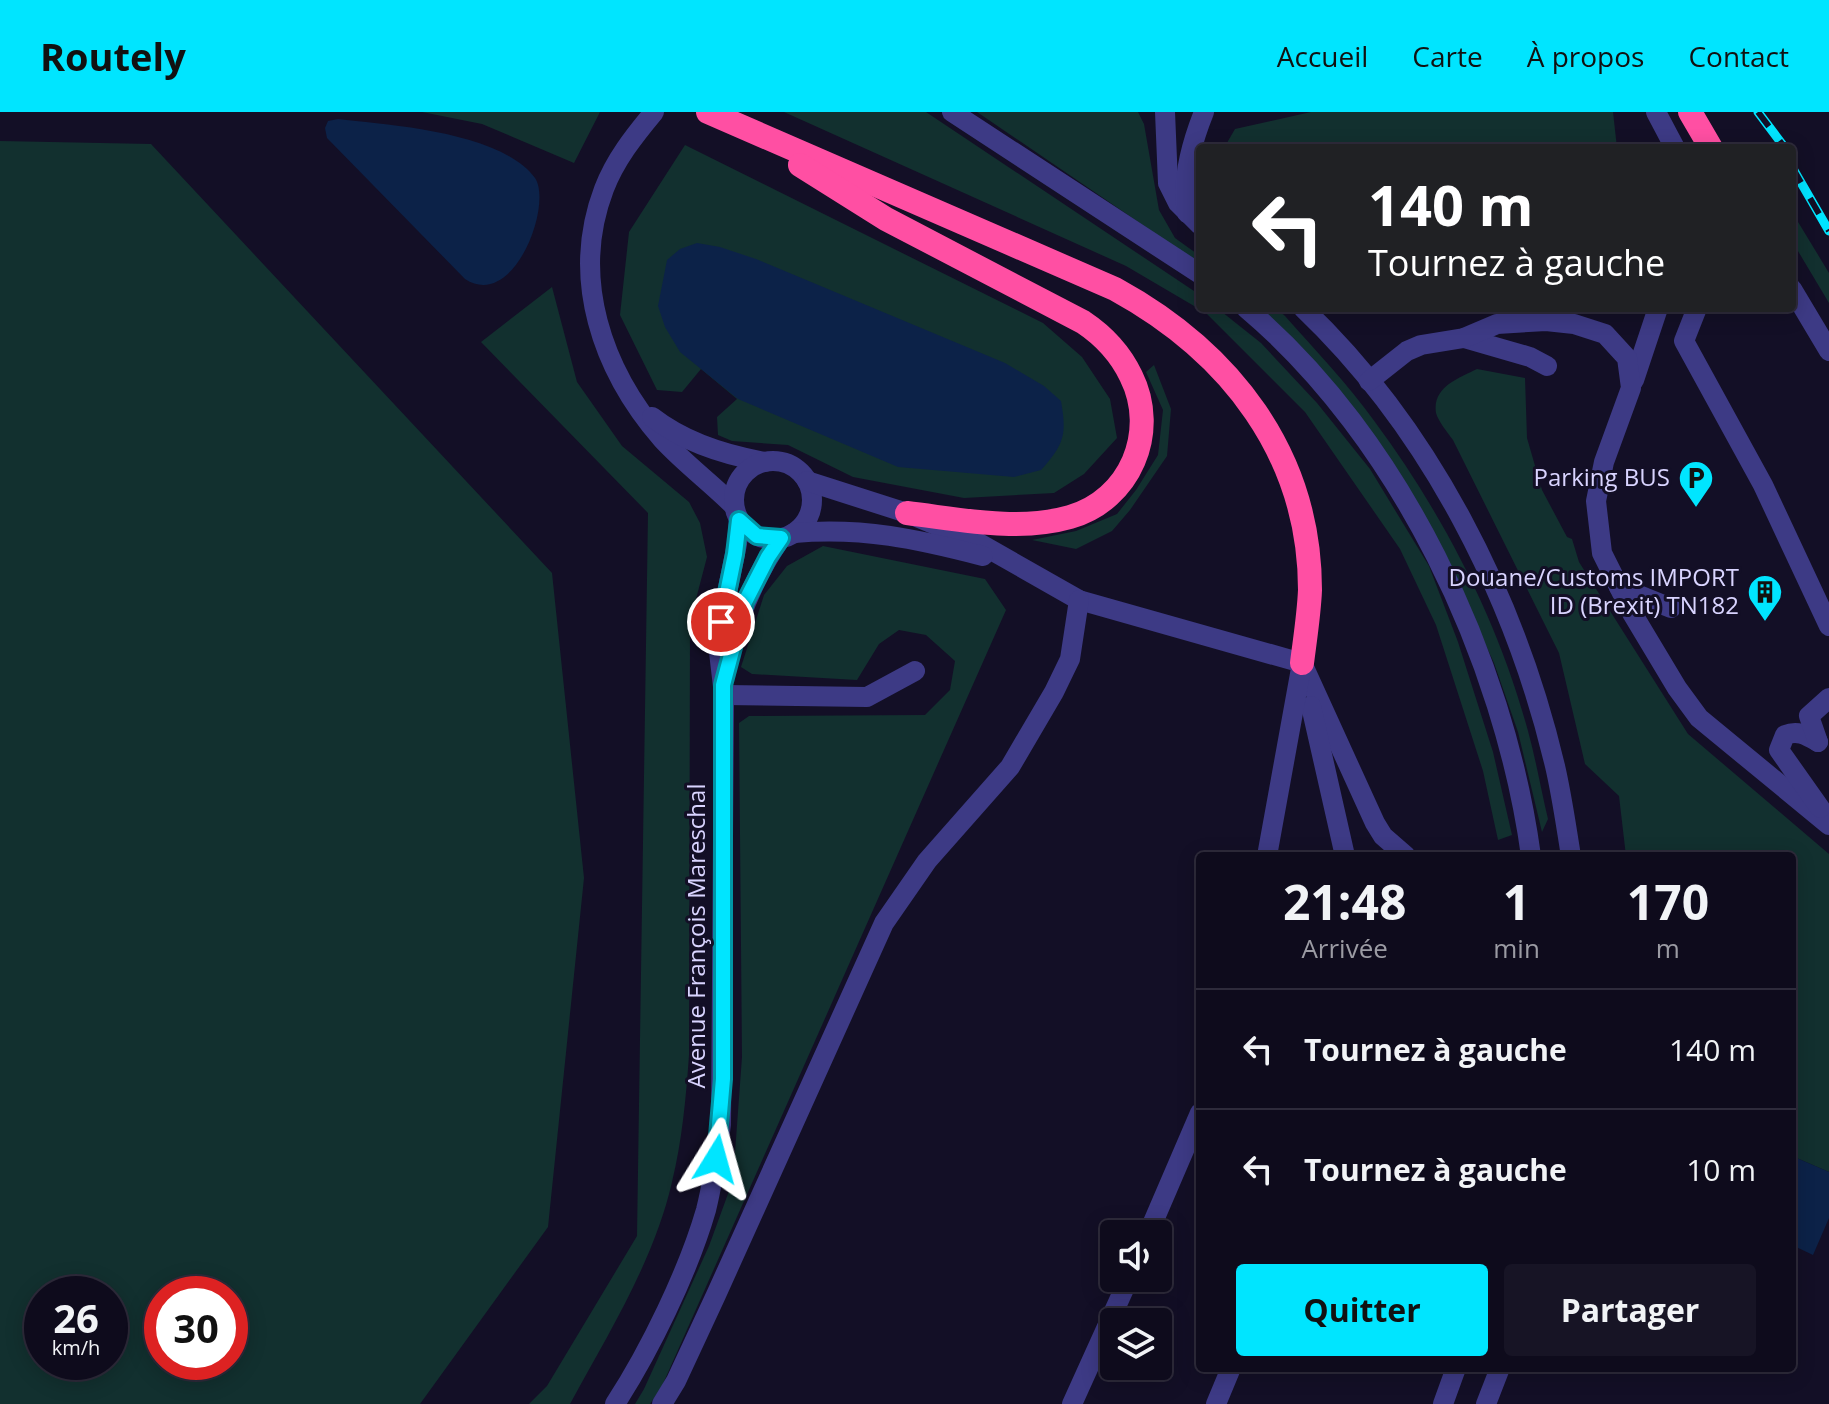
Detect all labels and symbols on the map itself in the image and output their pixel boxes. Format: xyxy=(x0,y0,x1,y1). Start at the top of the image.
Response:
parking icon: Parking BUS xyxy=(1677,459,1715,509)
place label: Parking BUS xyxy=(1534,460,1670,493)
place label: Douane/Customs IMPORT ID (Brexit) TN182 xyxy=(1449,560,1739,621)
building icon: Douane/Customs IMPORT ID (Brexit) TN182 xyxy=(1746,573,1784,623)
pin xyxy=(687,588,755,656)
street label: Avenue François Mareschal xyxy=(679,784,712,1088)
position arrow xyxy=(674,1117,758,1201)
speed limit sign: 30 xyxy=(144,1276,248,1380)

